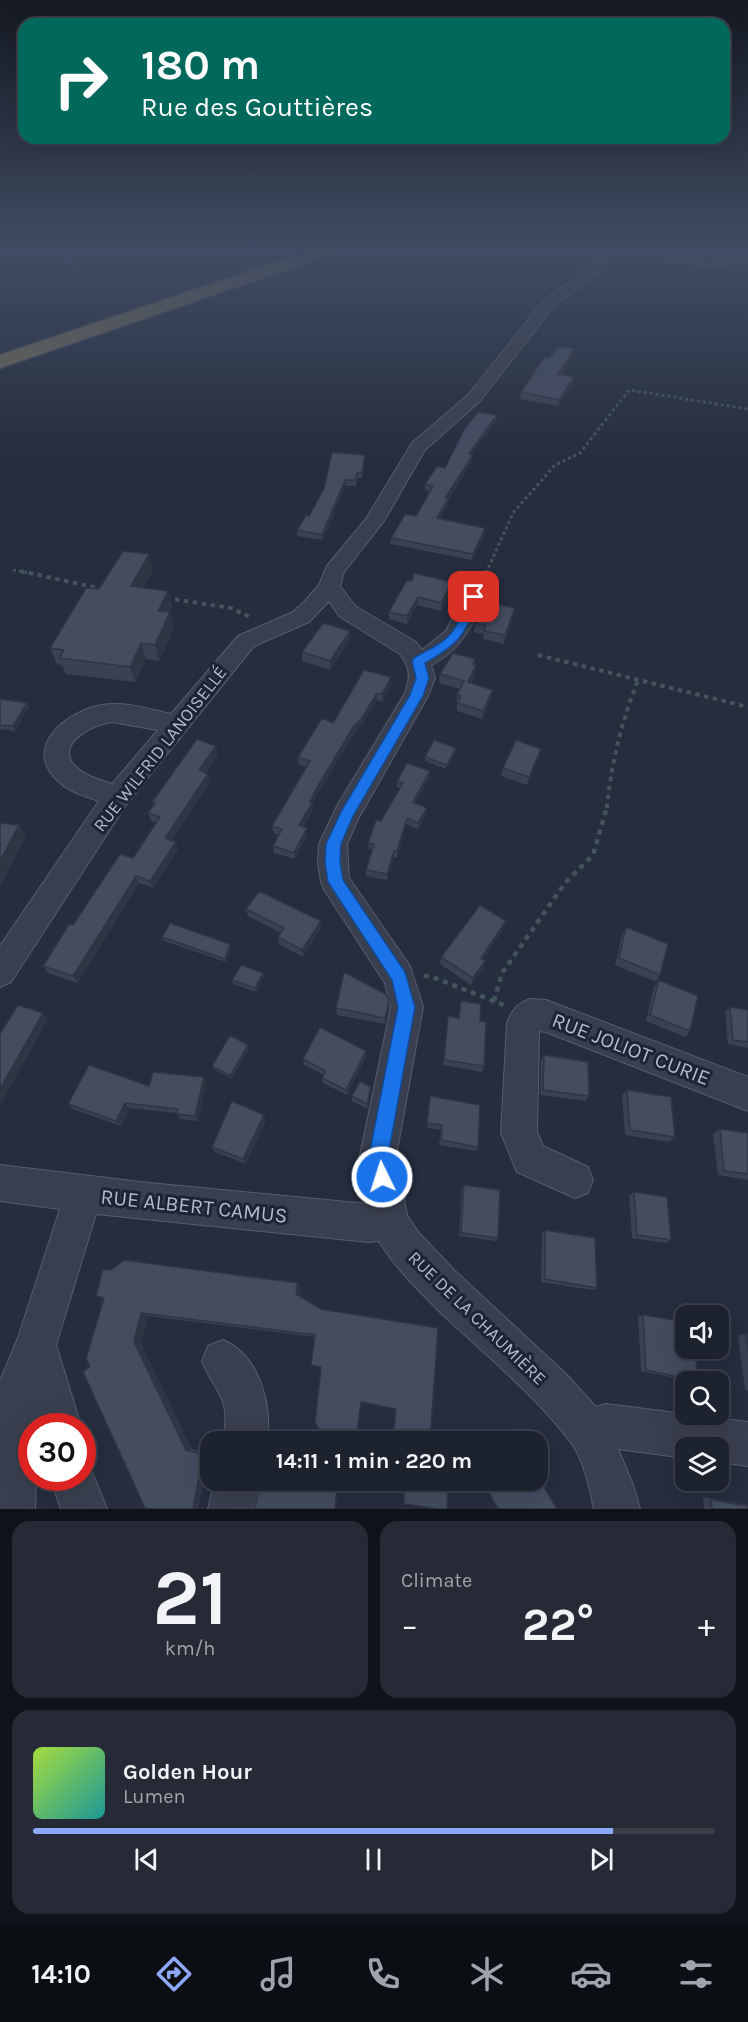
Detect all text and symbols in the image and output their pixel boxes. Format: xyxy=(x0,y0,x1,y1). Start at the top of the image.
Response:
text: 180 m xyxy=(141,40,260,90)
icon: right xyxy=(42,42,120,120)
text: Rue des Gouttières xyxy=(141,91,373,123)
pin xyxy=(448,571,499,622)
icon: arrive xyxy=(457,580,490,613)
street label: RUE WILFRID LANOISELLÉ xyxy=(88,661,231,836)
street label: RUE JOLIOT CURIE xyxy=(549,1008,713,1090)
position arrow xyxy=(350,1145,414,1209)
street label: RUE ALBERT CAMUS xyxy=(99,1184,289,1228)
street label: RUE DE LA CHAUMIÈRE xyxy=(403,1246,551,1390)
map controls xyxy=(675,1305,729,1491)
button: sound xyxy=(675,1305,729,1359)
button: search xyxy=(675,1371,729,1425)
speed limit sign: 30 xyxy=(18,1413,96,1491)
button: layers xyxy=(675,1437,729,1491)
text: 14:11 · 1 min · 220 m xyxy=(276,1448,472,1474)
text: 21 xyxy=(153,1552,228,1644)
text: Climate xyxy=(401,1569,472,1592)
text: 22° xyxy=(522,1599,594,1651)
text: − xyxy=(401,1606,418,1644)
text: + xyxy=(698,1606,715,1644)
text: km/h xyxy=(165,1637,215,1660)
text: Golden Hour xyxy=(123,1759,252,1785)
text: Lumen xyxy=(123,1785,186,1808)
icon: previous xyxy=(130,1843,163,1876)
icon: pause xyxy=(357,1843,390,1876)
icon: next xyxy=(585,1843,618,1876)
icon: directions xyxy=(153,1953,195,1995)
icon: music xyxy=(257,1953,299,1995)
icon: phone xyxy=(362,1953,404,1995)
icon: climate xyxy=(466,1953,508,1995)
icon: car xyxy=(570,1953,612,1995)
icon: filters xyxy=(675,1953,717,1995)
text: 14:10 xyxy=(31,1958,91,1990)

